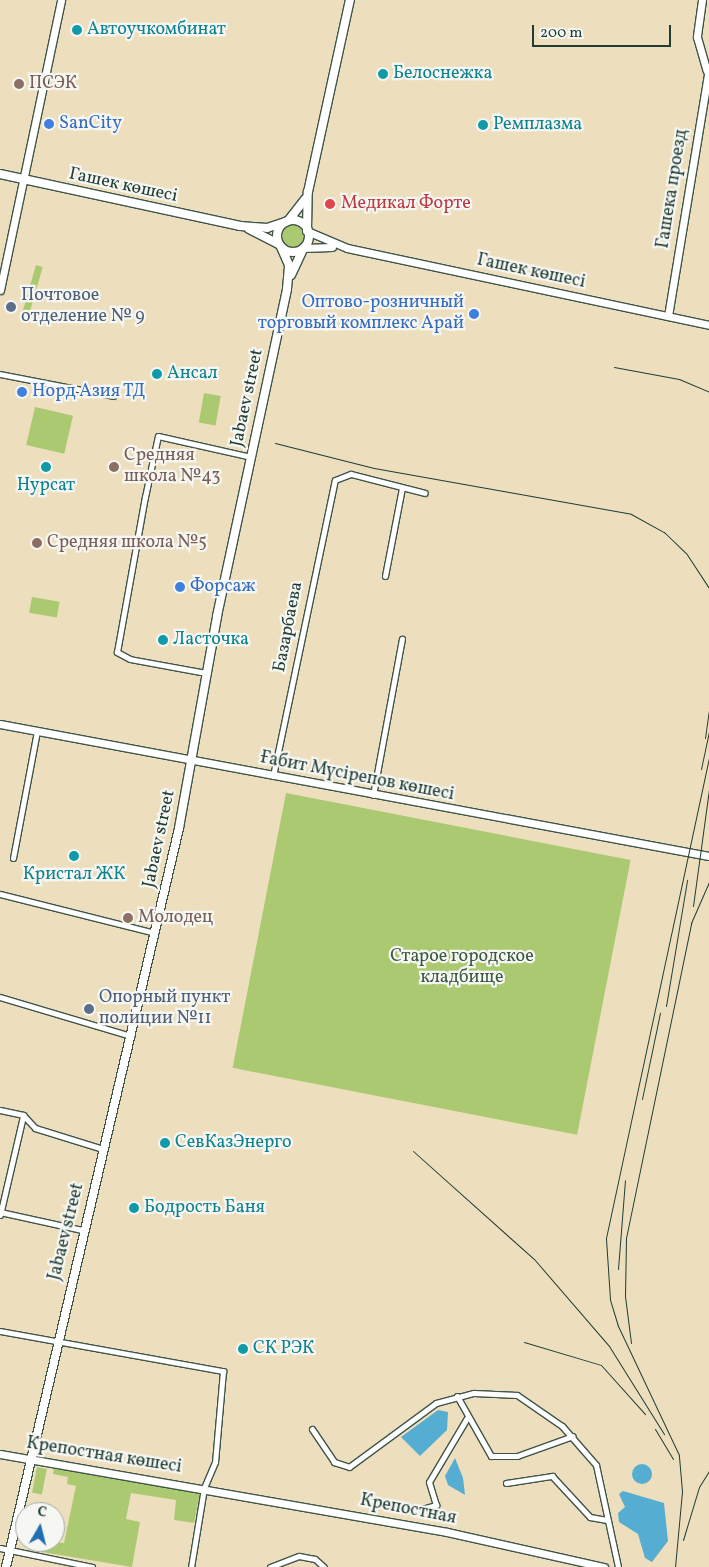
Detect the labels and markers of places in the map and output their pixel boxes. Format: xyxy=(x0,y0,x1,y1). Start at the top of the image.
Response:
place label: Автоучкомбинат xyxy=(87,19,226,41)
marker: Автоучкомбинат xyxy=(71,24,83,36)
place label: Белоснежка xyxy=(393,63,492,85)
marker: Белоснежка xyxy=(377,68,389,80)
place label: ПСЭК xyxy=(29,73,77,95)
marker: ПСЭК xyxy=(13,78,25,90)
place label: SanCity xyxy=(59,113,122,135)
place label: Ремплазма xyxy=(493,114,582,136)
marker: SanCity xyxy=(43,118,55,130)
marker: Ремплазма xyxy=(477,119,489,131)
place label: Медикал Форте xyxy=(341,193,471,215)
marker: Медикал Форте xyxy=(323,197,337,211)
place label: Почтовое отделение № 9 xyxy=(21,286,145,328)
place label: Оптово-розничный торговый комплекс Арай xyxy=(258,293,464,336)
marker: Почтовое отделение № 9 xyxy=(5,301,17,313)
marker: Оптово-розничный торговый комплекс Арай xyxy=(468,308,480,320)
place label: Ансал xyxy=(167,363,217,385)
marker: Ансал xyxy=(151,368,163,380)
place label: Норд Азия ТД xyxy=(32,381,146,403)
marker: Норд Азия ТД xyxy=(16,386,28,398)
place label: Средняя школа №43 xyxy=(124,446,221,488)
marker: Нурсат xyxy=(40,461,52,473)
marker: Средняя школа №43 xyxy=(108,461,120,473)
place label: Нурсат xyxy=(17,475,75,497)
place label: Средняя школа №5 xyxy=(47,532,207,554)
marker: Средняя школа №5 xyxy=(31,537,43,549)
place label: Форсаж xyxy=(190,576,256,598)
marker: Форсаж xyxy=(174,581,186,593)
place label: Ласточка xyxy=(173,629,249,651)
marker: Ласточка xyxy=(157,634,169,646)
marker: Кристал ЖК xyxy=(68,850,80,862)
place label: Кристал ЖК xyxy=(23,864,125,886)
place label: Молодец xyxy=(138,907,213,929)
marker: Молодец xyxy=(122,912,134,924)
place label: Опорный пункт полиции №11 xyxy=(99,988,230,1030)
marker: Опорный пункт полиции №11 xyxy=(83,1003,95,1015)
place label: СевКазЭнерго xyxy=(175,1132,291,1154)
marker: СевКазЭнерго xyxy=(159,1137,171,1149)
place label: Бодрость Баня xyxy=(144,1197,265,1219)
marker: Бодрость Баня xyxy=(128,1202,140,1214)
place label: СК РЭК xyxy=(253,1338,314,1360)
marker: СК РЭК xyxy=(237,1343,249,1355)

